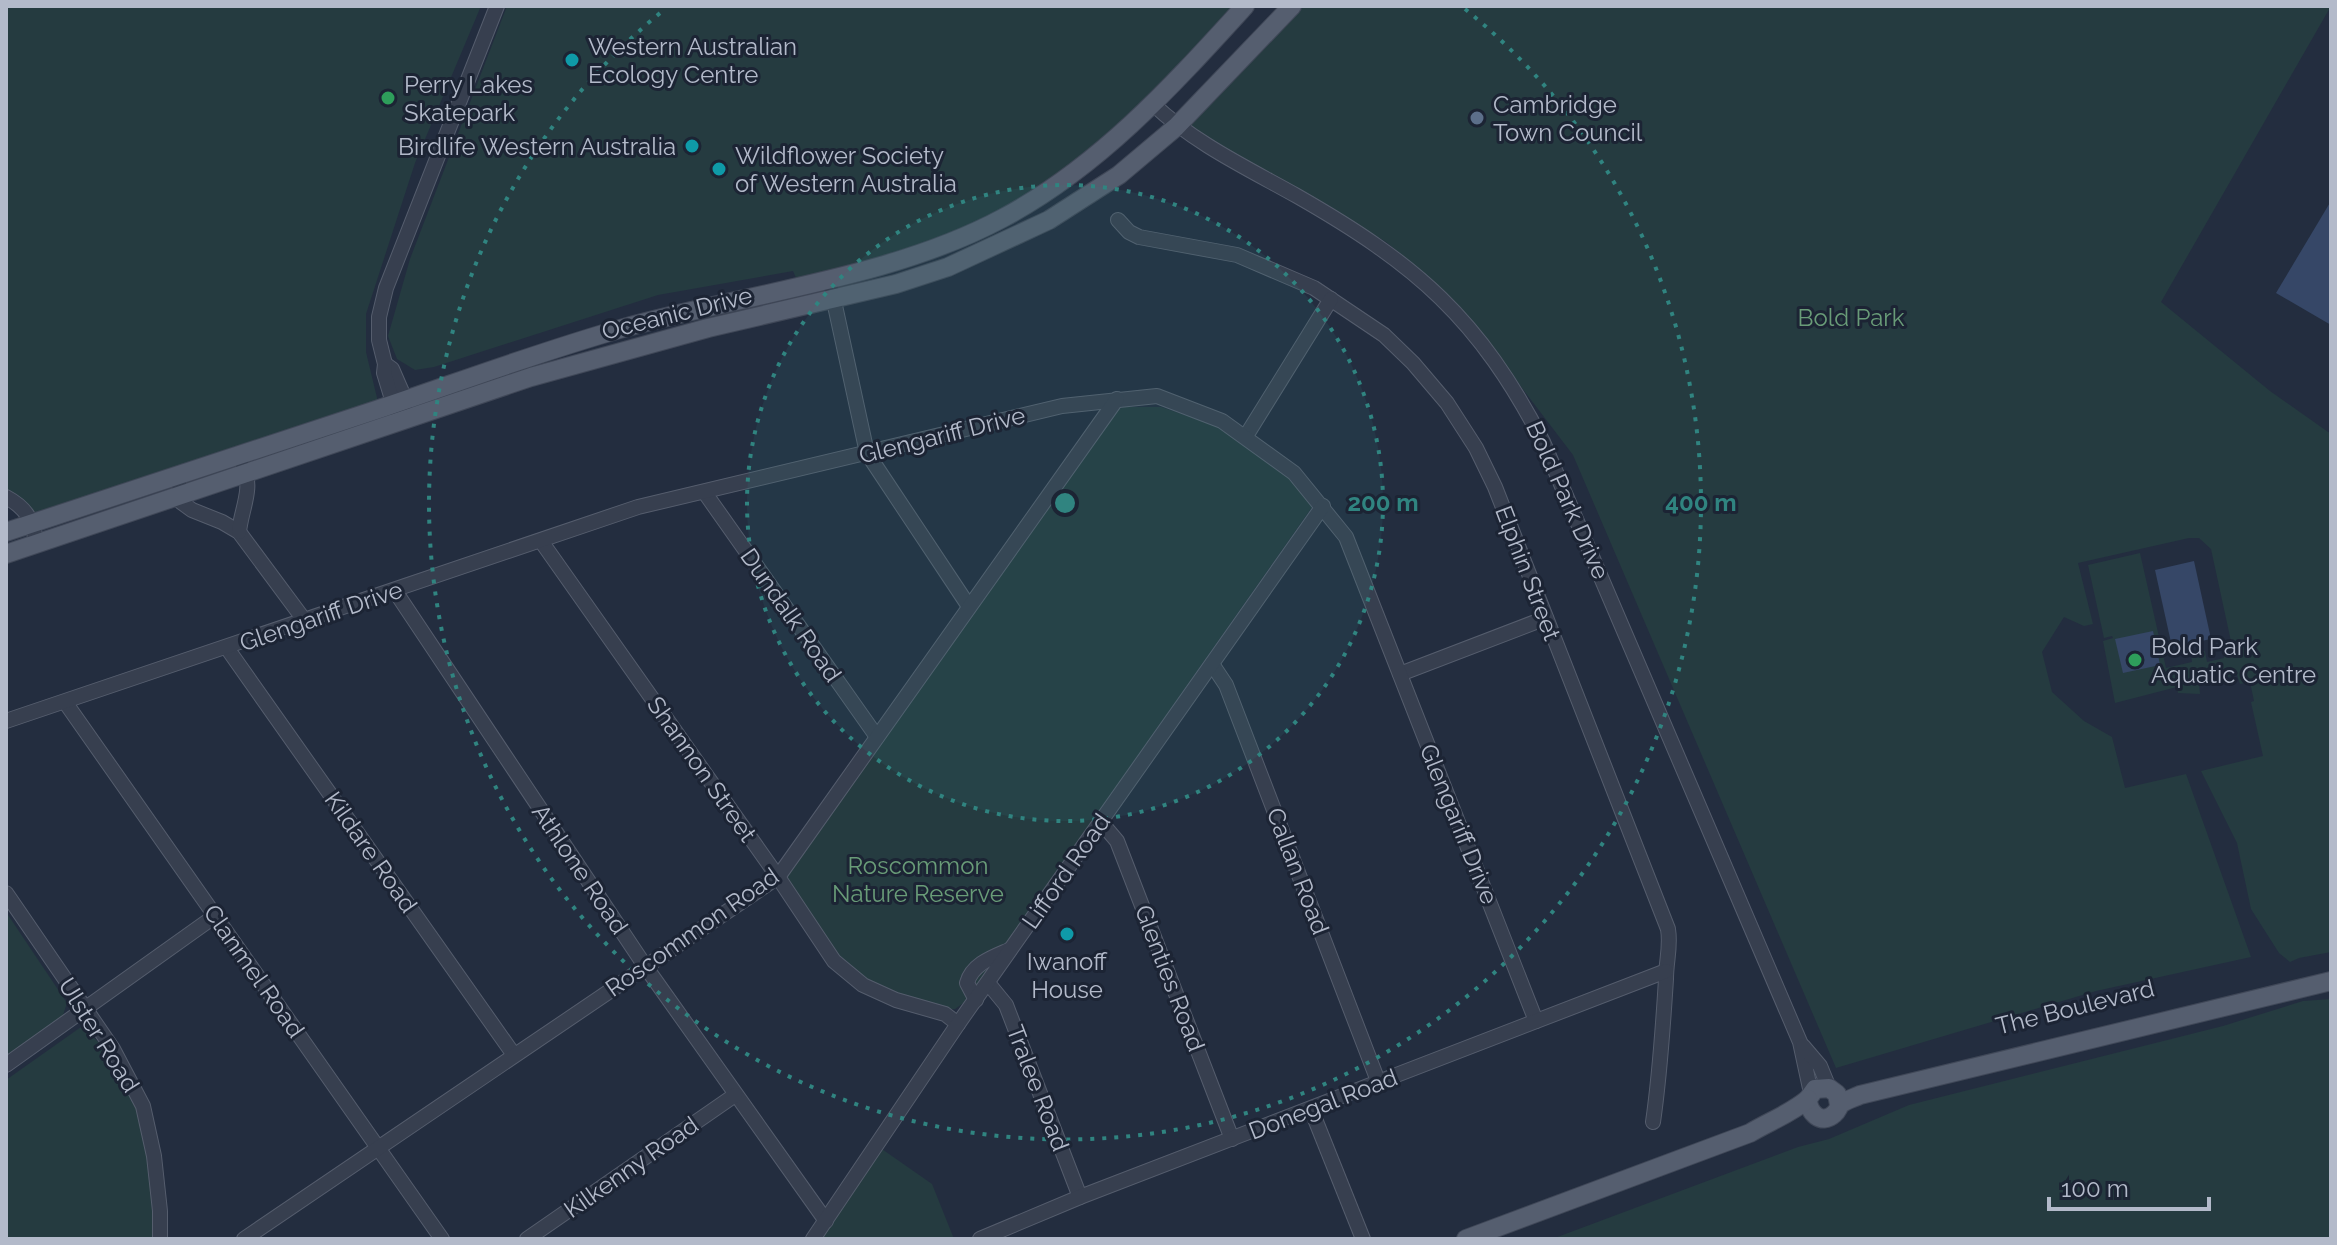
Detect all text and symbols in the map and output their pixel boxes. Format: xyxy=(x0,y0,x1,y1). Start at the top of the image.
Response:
place label: Western Australian Ecology Centre xyxy=(588,32,797,89)
marker: Western Australian Ecology Centre xyxy=(563,51,581,69)
place label: Perry Lakes Skatepark xyxy=(404,70,533,127)
marker: Perry Lakes Skatepark xyxy=(379,89,397,107)
place label: Cambridge Town Council xyxy=(1493,90,1643,147)
marker: Cambridge Town Council xyxy=(1468,109,1486,127)
place label: Birdlife Western Australia xyxy=(398,132,676,161)
marker: Birdlife Western Australia xyxy=(683,137,701,155)
place label: Wildflower Society of Western Australia xyxy=(735,141,957,198)
marker: Wildflower Society of Western Australia xyxy=(710,160,728,178)
street label: Oceanic Drive xyxy=(599,280,755,346)
park label: Bold Park xyxy=(1798,303,1905,332)
street label: Glengariff Drive xyxy=(856,400,1028,470)
street label: Bold Park Drive xyxy=(1520,416,1616,584)
text: 200 m xyxy=(1347,488,1419,517)
text: 400 m xyxy=(1665,488,1737,517)
centre of rings xyxy=(1051,489,1079,517)
street label: Elphin Street xyxy=(1489,502,1567,644)
street label: Dundalk Road xyxy=(734,543,848,687)
street label: Glengariff Drive xyxy=(236,575,406,657)
place label: Bold Park Aquatic Centre xyxy=(2151,632,2316,689)
marker: Bold Park Aquatic Centre xyxy=(2126,651,2144,669)
street label: Shannon Street xyxy=(641,691,763,847)
street label: Glengariff Drive xyxy=(1414,740,1504,908)
street label: Kildare Road xyxy=(319,786,423,918)
street label: Athlone Road xyxy=(526,799,634,939)
street label: Callan Road xyxy=(1261,804,1335,938)
street label: Lifford Road xyxy=(1016,808,1116,934)
park label: Roscommon Nature Reserve xyxy=(832,851,1004,908)
street label: Roscommon Road xyxy=(600,861,784,1003)
street label: Clanmel Road xyxy=(197,899,311,1043)
street label: Glenties Road xyxy=(1129,901,1211,1055)
marker: Iwanoff House xyxy=(1058,925,1076,943)
place label: Iwanoff House xyxy=(1027,947,1108,1004)
street label: Ulster Road xyxy=(52,972,146,1098)
street label: The Boulevard xyxy=(1993,973,2157,1041)
street label: Tralee Road xyxy=(1001,1021,1075,1155)
street label: Donegal Road xyxy=(1245,1062,1401,1146)
street label: Kilkenny Road xyxy=(558,1110,704,1224)
scale bar xyxy=(2049,1161,2209,1211)
text: 100 m xyxy=(2061,1174,2129,1203)

